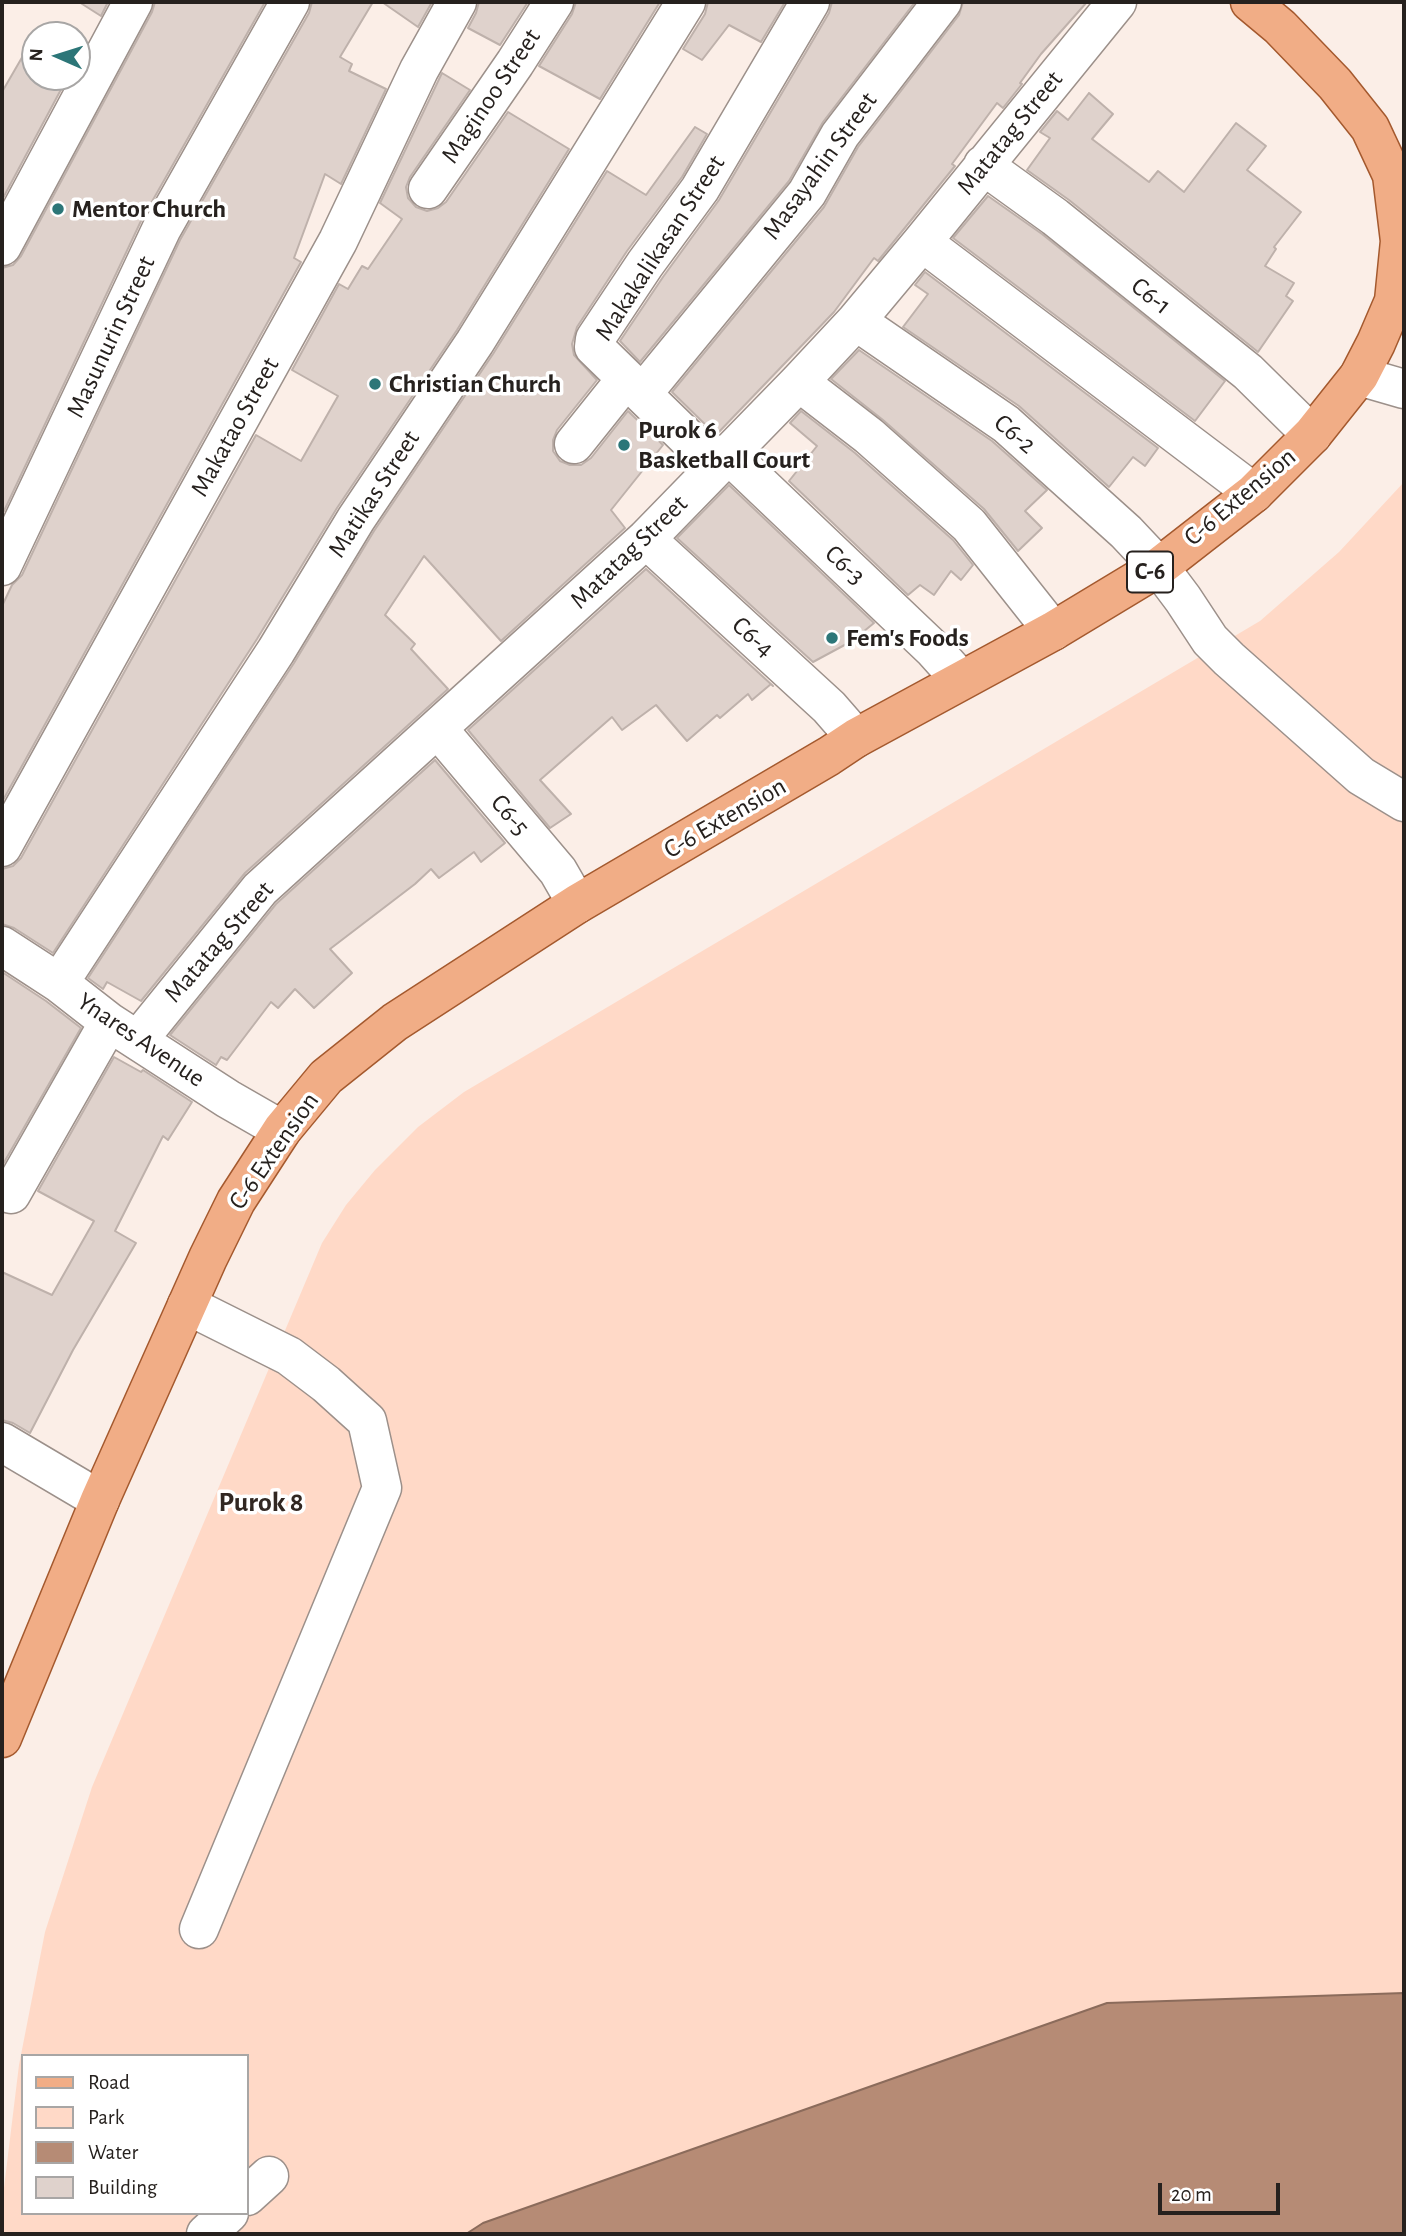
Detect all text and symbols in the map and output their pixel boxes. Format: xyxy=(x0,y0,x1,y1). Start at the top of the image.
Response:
north arrow xyxy=(21,21,91,91)
street label: Maginoo Street xyxy=(435,23,547,169)
text: N xyxy=(27,48,46,62)
street label: Matatag Street xyxy=(950,64,1070,202)
street label: Masayahin Street xyxy=(756,86,884,246)
street label: Makakalikasan Street xyxy=(588,149,732,347)
place label: Mentor Church xyxy=(72,193,226,225)
marker: Mentor Church xyxy=(50,201,66,217)
street label: Masunurin Street xyxy=(60,251,162,423)
street label: C6-1 xyxy=(1125,270,1177,322)
street label: Makatao Street xyxy=(184,352,286,502)
place label: Christian Church xyxy=(389,368,561,400)
marker: Christian Church xyxy=(367,376,383,392)
street label: C6-2 xyxy=(988,407,1042,461)
place label: Purok 6 Basketball Court xyxy=(638,414,810,476)
street label: Matikas Street xyxy=(321,425,427,563)
marker: Purok 6 Basketball Court xyxy=(616,437,632,453)
street label: C-6 Extension xyxy=(1178,441,1302,553)
street label: Matatag Street xyxy=(564,488,694,616)
street label: C6-3 xyxy=(818,538,872,592)
road number: C-6 xyxy=(1127,552,1173,592)
street label: C6-4 xyxy=(725,610,781,664)
place label: Fem's Foods xyxy=(846,622,969,654)
marker: Fem's Foods xyxy=(824,630,840,646)
street label: C-6 Extension xyxy=(658,770,792,866)
street label: C6-5 xyxy=(484,788,536,842)
street label: Matatag Street xyxy=(158,875,280,1009)
street label: Ynares Avenue xyxy=(71,986,211,1094)
street label: C-6 Extension xyxy=(222,1086,326,1216)
district label: Purok 8 xyxy=(218,1486,304,1520)
legend xyxy=(21,2054,248,2215)
text: Road xyxy=(88,2072,130,2093)
text: Park xyxy=(88,2107,124,2128)
text: Water xyxy=(88,2142,138,2163)
scale bar xyxy=(1161,2170,1284,2214)
text: Building xyxy=(88,2177,157,2198)
text: 20 m xyxy=(1171,2184,1212,2205)

